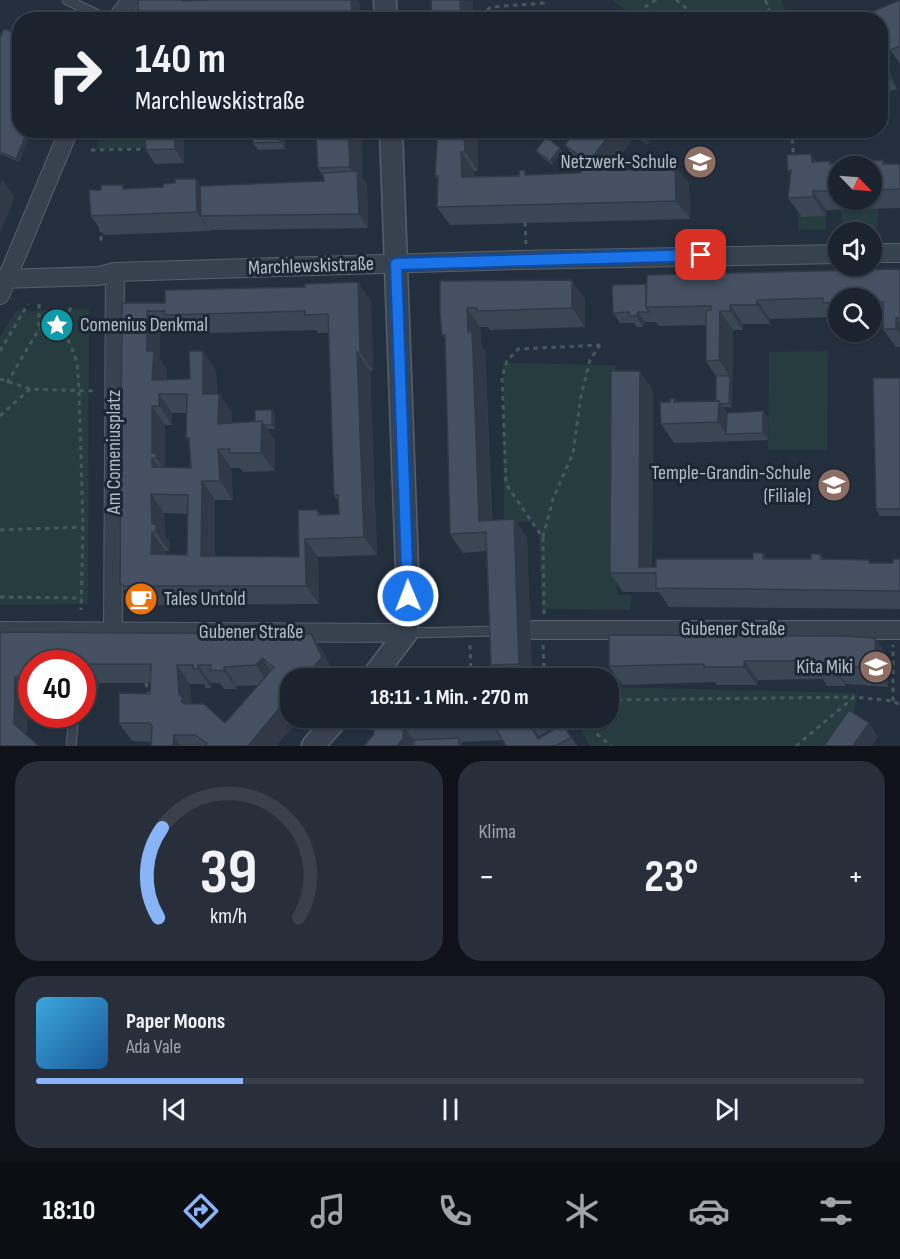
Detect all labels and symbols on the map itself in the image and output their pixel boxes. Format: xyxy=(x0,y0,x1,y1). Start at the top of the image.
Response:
school or university icon: Netzwerk-Schule xyxy=(682,144,718,180)
place label: Netzwerk-Schule xyxy=(560,150,677,174)
north arrow xyxy=(828,156,882,210)
pin xyxy=(675,229,726,280)
street label: Marchlewskistraße xyxy=(248,252,374,280)
place icon: Comenius Denkmal xyxy=(39,307,75,343)
place label: Comenius Denkmal xyxy=(80,313,208,337)
street label: Am Comeniusplatz xyxy=(102,390,126,515)
place label: Temple-Grandin-Schule (Filiale) xyxy=(651,461,811,508)
school or university icon: Temple-Grandin-Schule (Filiale) xyxy=(816,467,852,503)
position arrow xyxy=(376,564,440,628)
cafe icon: Tales Untold xyxy=(123,581,159,617)
place label: Tales Untold xyxy=(164,587,246,611)
street label: Gubener Straße xyxy=(681,617,785,641)
street label: Gubener Straße xyxy=(199,620,303,644)
school or university icon: Kita Miki xyxy=(858,649,894,685)
speed limit sign: 40 xyxy=(18,650,96,728)
place label: Kita Miki xyxy=(796,655,853,679)

